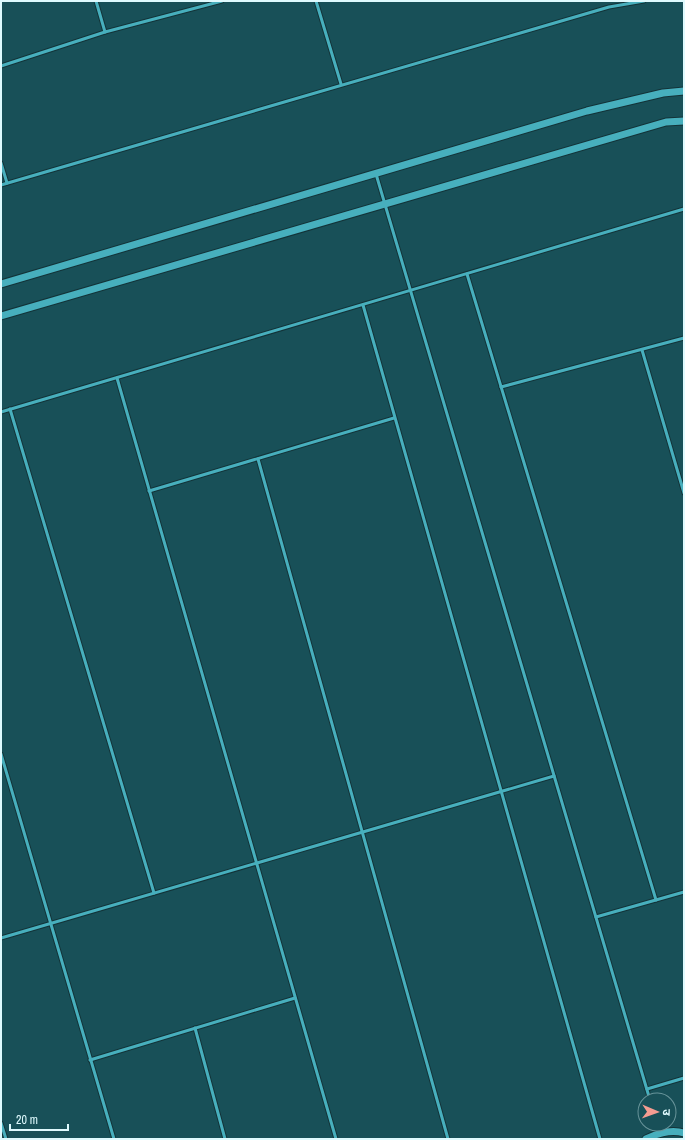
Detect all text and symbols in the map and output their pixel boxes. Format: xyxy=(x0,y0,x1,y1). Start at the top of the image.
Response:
north arrow xyxy=(637,1092,677,1132)
scale bar xyxy=(10,1106,68,1132)
text: उ xyxy=(660,1109,674,1116)
text: 20 m xyxy=(16,1112,38,1128)

